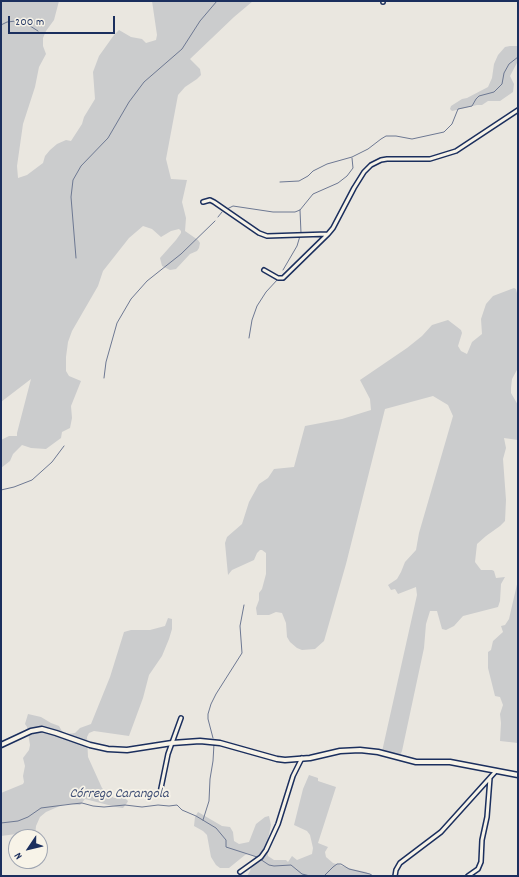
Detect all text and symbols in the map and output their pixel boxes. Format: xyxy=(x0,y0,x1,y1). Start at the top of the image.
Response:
scale bar xyxy=(10,8,117,34)
text: 200 m xyxy=(15,14,44,31)
water label: Córrego Carangola xyxy=(69,787,169,803)
north arrow xyxy=(8,829,48,869)
text: N xyxy=(11,848,27,862)

